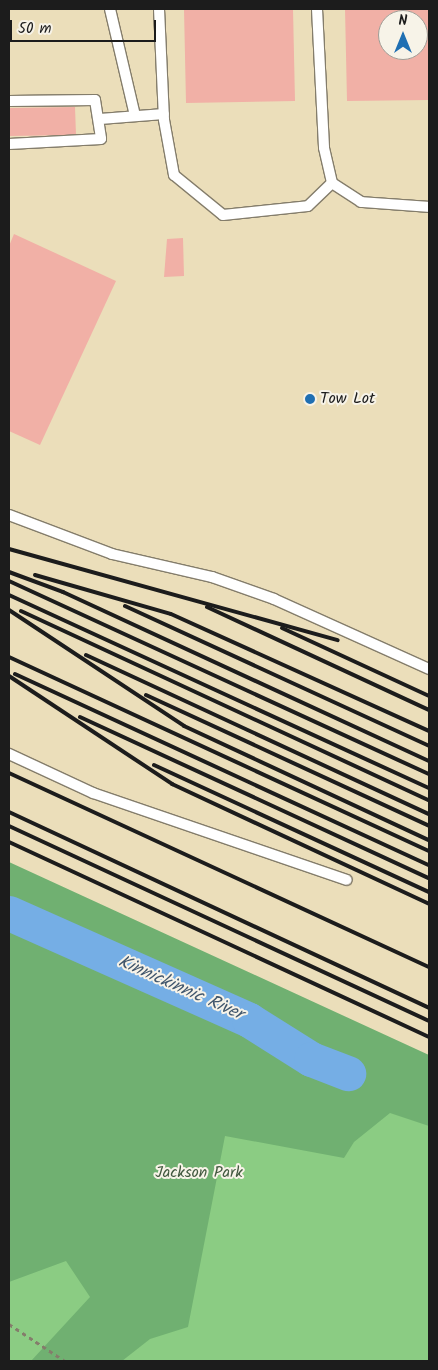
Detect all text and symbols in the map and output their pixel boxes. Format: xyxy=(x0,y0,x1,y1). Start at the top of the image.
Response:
scale bar xyxy=(12,10,159,42)
north arrow xyxy=(378,10,428,60)
text: N xyxy=(399,10,407,32)
text: 50 m xyxy=(18,17,52,41)
place label: Tow Lot xyxy=(320,389,375,409)
marker: Tow Lot xyxy=(304,393,316,405)
water label: Kinnickinnic River xyxy=(114,952,246,1026)
park label: Jackson Park xyxy=(155,1163,243,1183)

